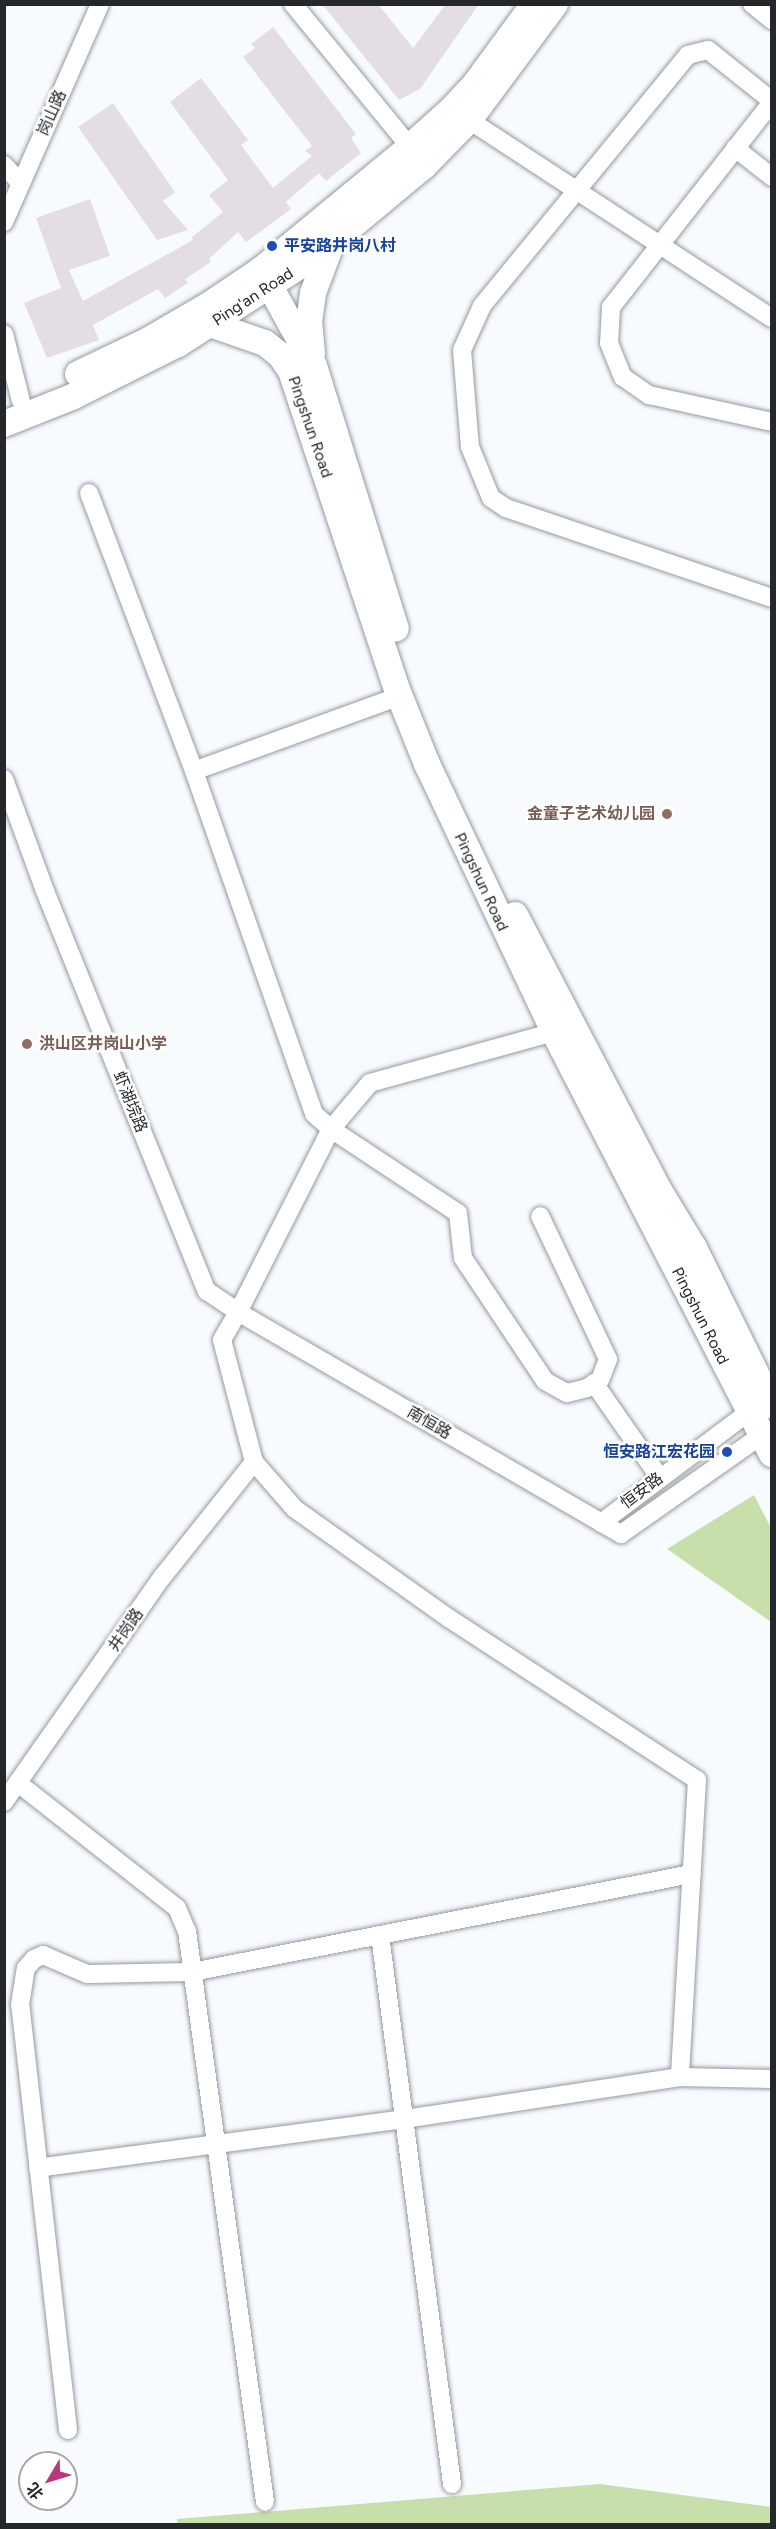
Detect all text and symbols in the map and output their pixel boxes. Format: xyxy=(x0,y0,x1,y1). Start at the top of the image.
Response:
street label: 岗山路 xyxy=(33,87,71,139)
place label: 平安路井岗八村 xyxy=(284,236,396,256)
marker: 平安路井岗八村 xyxy=(265,239,279,253)
street label: Ping'an Road xyxy=(209,264,297,330)
street label: Pingshun Road xyxy=(284,374,336,480)
place label: 金童子艺术幼儿园 xyxy=(527,804,655,824)
marker: 金童子艺术幼儿园 xyxy=(660,807,674,821)
street label: Pingshun Road xyxy=(450,830,512,934)
place label: 洪山区井岗山小学 xyxy=(39,1034,167,1054)
marker: 洪山区井岗山小学 xyxy=(20,1037,34,1051)
street label: 虾湖垸路 xyxy=(109,1069,151,1135)
street label: Pingshun Road xyxy=(667,1264,733,1368)
street label: 南恒路 xyxy=(403,1403,455,1443)
place label: 恒安路江宏花园 xyxy=(603,1442,715,1462)
marker: 恒安路江宏花园 xyxy=(720,1445,734,1459)
street label: 恒安路 xyxy=(617,1469,667,1513)
street label: 井岗路 xyxy=(104,1605,148,1655)
north arrow xyxy=(18,2451,78,2511)
text: 北 xyxy=(23,2479,47,2503)

